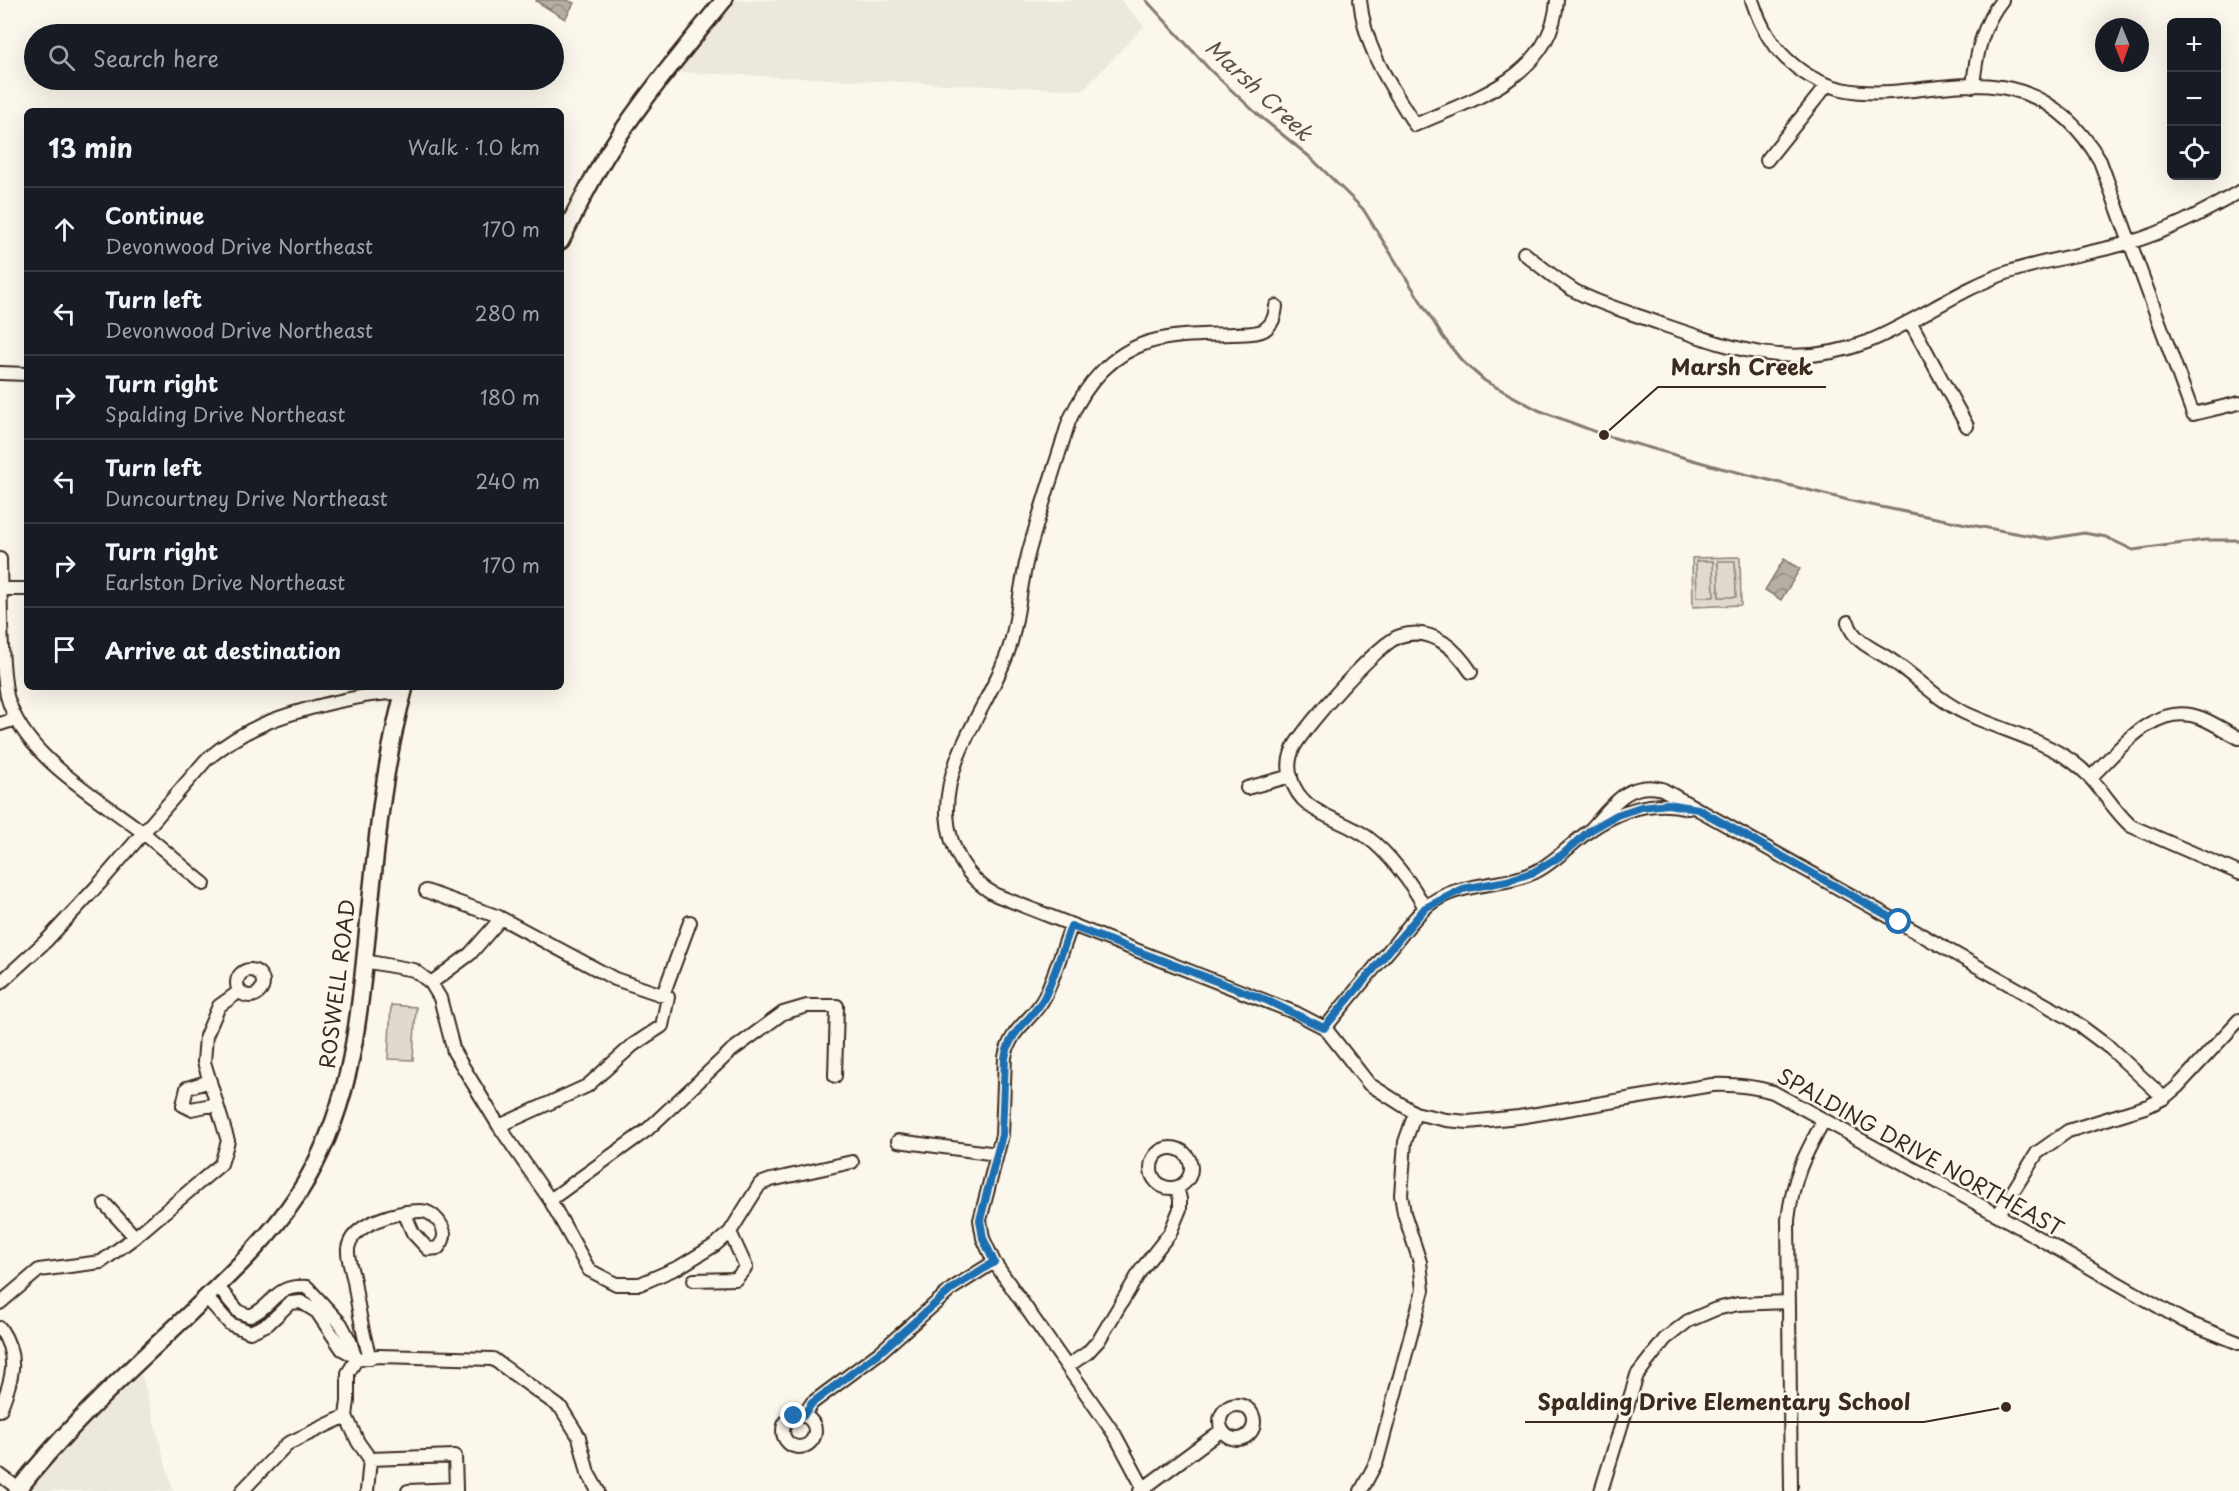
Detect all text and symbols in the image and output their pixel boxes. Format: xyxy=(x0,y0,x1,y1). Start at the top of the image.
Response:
north arrow xyxy=(2095,18,2149,72)
map controls xyxy=(2167,18,2221,180)
button: + xyxy=(2167,18,2221,72)
search box xyxy=(24,24,564,90)
water label: Marsh Creek xyxy=(1199,30,1322,149)
icon: search xyxy=(45,41,78,74)
text: Search here xyxy=(93,41,219,74)
button: − xyxy=(2167,72,2221,126)
button: locate xyxy=(2167,126,2221,180)
text: 13 min xyxy=(48,128,133,167)
text: Walk · 1.0 km xyxy=(408,132,540,162)
text: Continue xyxy=(105,198,204,231)
icon: ahead xyxy=(48,213,81,246)
text: 170 m xyxy=(482,214,540,244)
text: Devonwood Drive Northeast xyxy=(105,231,373,261)
text: Turn left xyxy=(105,282,202,315)
icon: left xyxy=(48,297,81,330)
text: 280 m xyxy=(475,298,540,328)
text: Devonwood Drive Northeast xyxy=(105,315,373,345)
callout: Marsh Creek xyxy=(1658,347,1826,387)
text: Marsh Creek xyxy=(1671,349,1814,382)
text: Turn right xyxy=(105,366,218,399)
icon: right xyxy=(48,381,81,414)
text: 180 m xyxy=(480,382,540,412)
text: Spalding Drive Northeast xyxy=(105,399,345,429)
text: Turn left xyxy=(105,450,202,483)
icon: left xyxy=(48,465,81,498)
text: 240 m xyxy=(475,466,540,496)
text: Duncourtney Drive Northeast xyxy=(105,483,388,513)
text: Turn right xyxy=(105,534,218,567)
icon: right xyxy=(48,549,81,582)
text: 170 m xyxy=(482,550,540,580)
text: Earlston Drive Northeast xyxy=(105,567,345,597)
icon: arrive xyxy=(48,633,81,666)
text: Arrive at destination xyxy=(105,633,341,666)
street label: ROSWELL ROAD xyxy=(310,897,362,1070)
route start xyxy=(1885,908,1911,934)
street label: SPALDING DRIVE NORTHEAST xyxy=(1772,1059,2071,1244)
callout: Spalding Drive Elementary School xyxy=(1525,1382,1924,1422)
text: Spalding Drive Elementary School xyxy=(1538,1384,1910,1417)
route end xyxy=(780,1402,806,1428)

